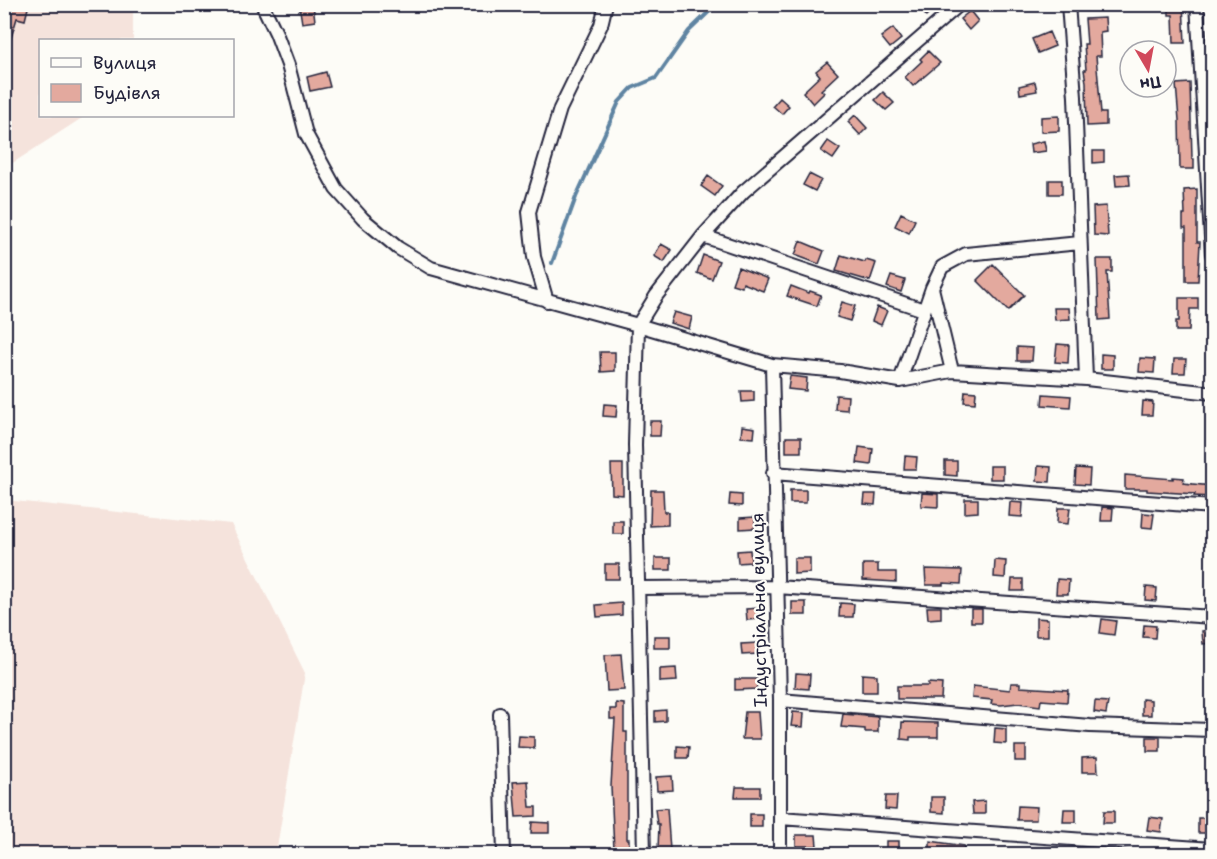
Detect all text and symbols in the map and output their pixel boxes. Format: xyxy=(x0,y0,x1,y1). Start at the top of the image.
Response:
legend xyxy=(39,39,234,117)
north arrow xyxy=(1118,39,1178,99)
text: Вулиця xyxy=(93,51,157,75)
text: Пн xyxy=(1138,71,1163,95)
text: Будівля xyxy=(93,81,161,105)
street label: Індустріальна вулиця xyxy=(745,512,773,708)

